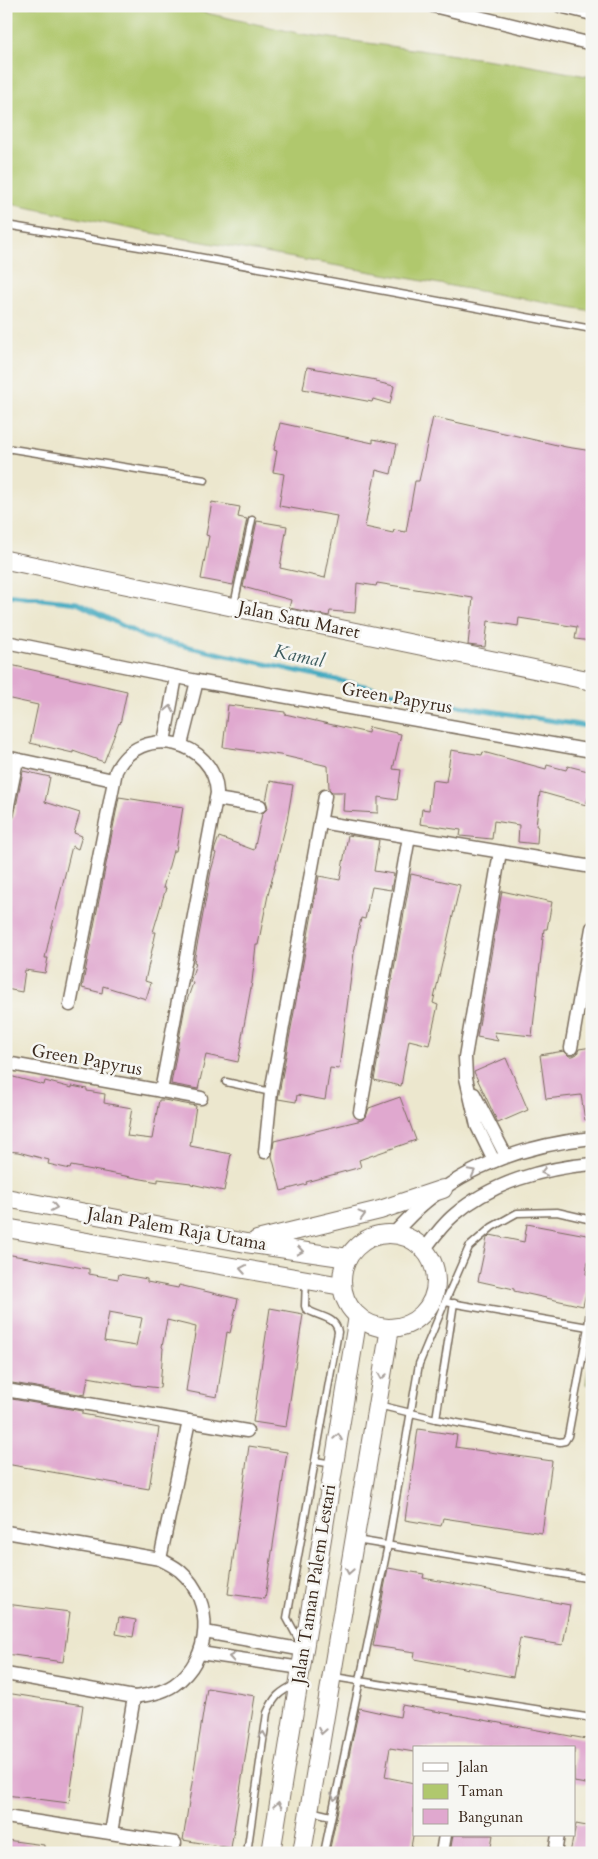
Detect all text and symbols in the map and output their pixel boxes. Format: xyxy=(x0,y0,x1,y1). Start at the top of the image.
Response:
street label: Jalan Satu Maret xyxy=(233,594,362,645)
water label: Kamal xyxy=(271,638,327,674)
street label: Green Papyrus xyxy=(340,676,454,720)
one-way arrow xyxy=(164,705,174,714)
street label: Green Papyrus xyxy=(30,1038,144,1082)
one-way arrow xyxy=(539,1166,548,1177)
one-way arrow xyxy=(466,1168,475,1178)
street label: Jalan Palem Raja Utama xyxy=(82,1200,269,1257)
one-way arrow xyxy=(50,1201,59,1211)
one-way arrow xyxy=(357,1210,366,1221)
one-way arrow xyxy=(296,1245,305,1255)
one-way arrow xyxy=(238,1264,247,1274)
one-way arrow xyxy=(377,1372,387,1380)
one-way arrow xyxy=(333,1433,343,1441)
street label: Jalan Taman Palem Lestari xyxy=(285,1482,342,1689)
one-way arrow xyxy=(344,1567,355,1575)
one-way arrow xyxy=(227,1653,236,1663)
one-way arrow xyxy=(318,1727,328,1735)
one-way arrow xyxy=(258,1731,268,1740)
legend xyxy=(413,1746,576,1836)
text: Jalan xyxy=(456,1757,489,1777)
text: Taman xyxy=(458,1781,504,1801)
one-way arrow xyxy=(330,1792,340,1801)
one-way arrow xyxy=(273,1800,283,1809)
text: Bangunan xyxy=(458,1807,524,1827)

